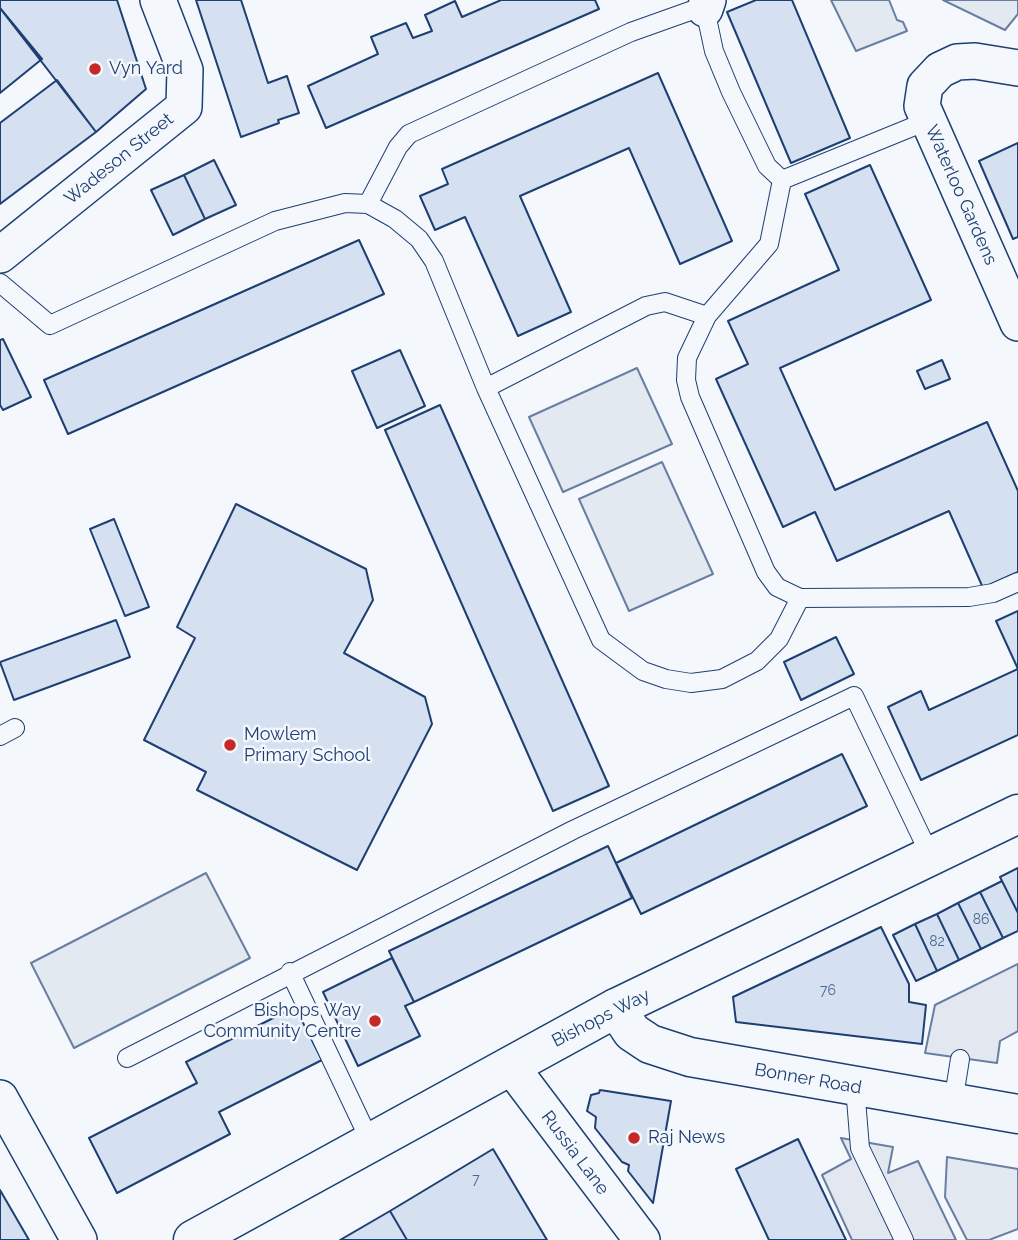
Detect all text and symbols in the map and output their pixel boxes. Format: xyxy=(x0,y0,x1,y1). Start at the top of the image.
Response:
place label: Vyn Yard xyxy=(109,58,183,80)
marker: Vyn Yard xyxy=(87,61,103,77)
street label: Wadeson Street xyxy=(60,108,178,210)
street label: Waterloo Gardens xyxy=(920,122,1002,268)
place label: Mowlem Primary School xyxy=(244,724,370,766)
marker: Mowlem Primary School xyxy=(222,737,238,753)
house number: 86 xyxy=(973,912,989,928)
house number: 82 xyxy=(929,934,945,950)
house number: 76 xyxy=(820,983,836,999)
street label: Bishops Way xyxy=(548,984,654,1052)
place label: Bishops Way Community Centre xyxy=(203,1000,361,1042)
marker: Bishops Way Community Centre xyxy=(367,1013,383,1029)
street label: Bonner Road xyxy=(753,1059,863,1099)
street label: Russia Lane xyxy=(536,1107,614,1199)
place label: Raj News xyxy=(648,1127,725,1149)
marker: Raj News xyxy=(626,1130,642,1146)
house number: 7 xyxy=(472,1172,480,1188)

